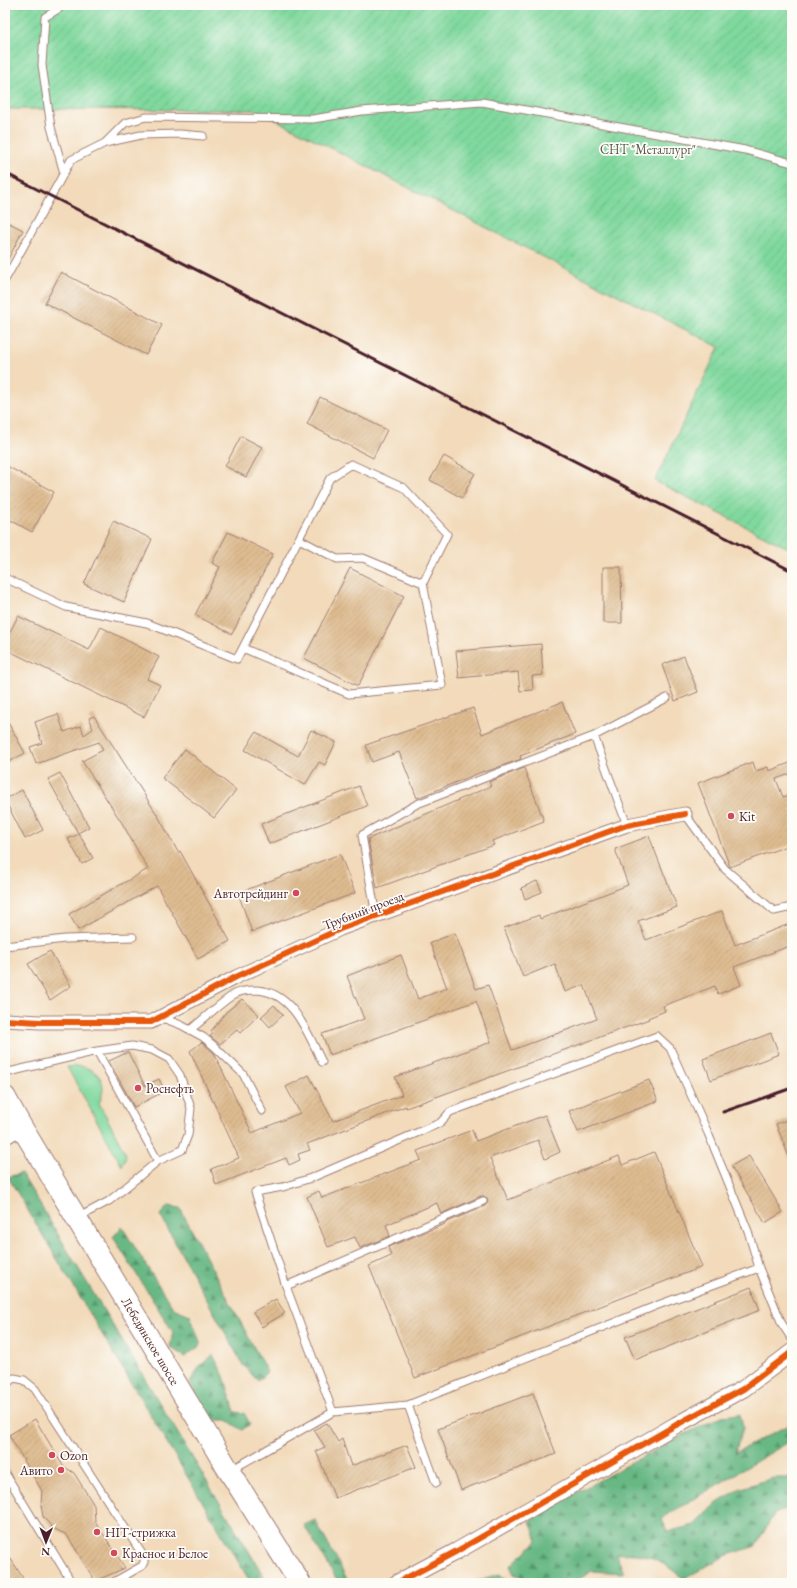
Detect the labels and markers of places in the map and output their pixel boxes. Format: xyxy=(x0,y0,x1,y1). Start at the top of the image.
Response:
place label: Kit xyxy=(739,808,755,825)
marker: Kit xyxy=(726,811,736,821)
place label: Автотрейдинг xyxy=(213,885,288,902)
marker: Автотрейдинг xyxy=(291,888,301,898)
place label: Роснефть xyxy=(146,1080,194,1097)
marker: Роснефть xyxy=(133,1083,143,1093)
place label: Ozon xyxy=(60,1447,88,1464)
marker: Ozon xyxy=(47,1450,57,1460)
place label: Авито xyxy=(19,1462,53,1479)
marker: Авито xyxy=(56,1465,66,1475)
place label: HIT-стрижка xyxy=(105,1524,177,1541)
marker: HIT-стрижка xyxy=(92,1527,102,1537)
place label: Красное и Белое xyxy=(122,1545,208,1562)
marker: Красное и Белое xyxy=(109,1548,119,1558)

